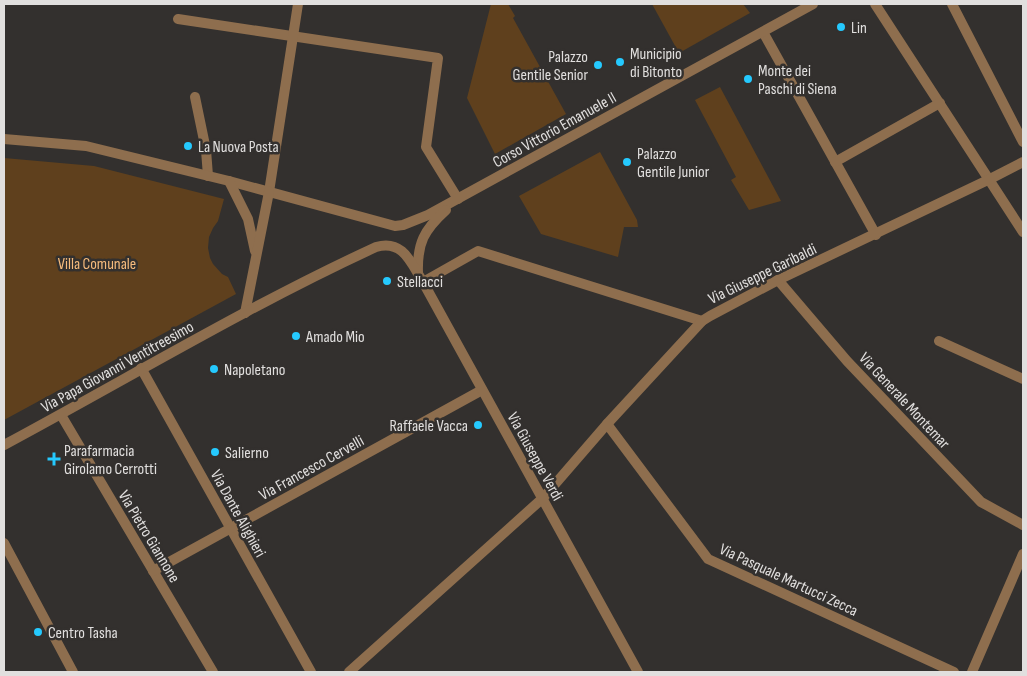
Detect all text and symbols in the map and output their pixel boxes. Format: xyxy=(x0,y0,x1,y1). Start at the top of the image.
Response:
place label: Lin xyxy=(851,19,867,38)
marker: Lin xyxy=(835,21,847,33)
place label: Municipio di Bitonto xyxy=(630,45,682,82)
place label: Palazzo Gentile Senior xyxy=(512,48,588,85)
marker: Municipio di Bitonto xyxy=(614,56,626,68)
marker: Palazzo Gentile Senior xyxy=(592,59,604,71)
place label: Monte dei Paschi di Siena xyxy=(758,62,837,99)
marker: Monte dei Paschi di Siena xyxy=(742,73,754,85)
street label: Corso Vittorio Emanuele II xyxy=(490,89,620,172)
place label: La Nuova Posta xyxy=(198,138,279,157)
marker: La Nuova Posta xyxy=(182,140,194,152)
place label: Palazzo Gentile Junior xyxy=(637,145,710,182)
marker: Palazzo Gentile Junior xyxy=(621,156,633,168)
street label: Via Giuseppe Garibaldi xyxy=(705,240,820,309)
park label: Villa Comunale xyxy=(58,255,136,274)
place label: Stellacci xyxy=(397,273,443,292)
marker: Stellacci xyxy=(381,275,393,287)
street label: Via Papa Giovanni Ventitreesimo xyxy=(38,317,197,417)
place label: Amado Mio xyxy=(305,328,365,347)
marker: Amado Mio xyxy=(290,330,302,342)
street label: Via Generale Montemar xyxy=(855,349,954,453)
place label: Napoletano xyxy=(224,361,285,380)
marker: Napoletano xyxy=(208,363,220,375)
street label: Via Giuseppe Verdi xyxy=(503,409,567,504)
place label: Raffaele Vacca xyxy=(390,417,468,436)
marker: Raffaele Vacca xyxy=(472,419,484,431)
street label: Via Francesco Cervelli xyxy=(256,432,367,505)
place label: Parafarmacia Girolamo Cerrotti xyxy=(64,442,157,479)
place label: Salierno xyxy=(225,444,269,463)
marker: Salierno xyxy=(209,446,221,458)
marker: Parafarmacia Girolamo Cerrotti xyxy=(48,453,60,465)
street label: Via Dante Alighieri xyxy=(206,467,270,561)
street label: Via Pietro Giannone xyxy=(114,487,184,586)
street label: Via Pasquale Martucci Zecca xyxy=(716,540,861,621)
place label: Centro Tasha xyxy=(48,624,118,643)
marker: Centro Tasha xyxy=(32,626,44,638)

